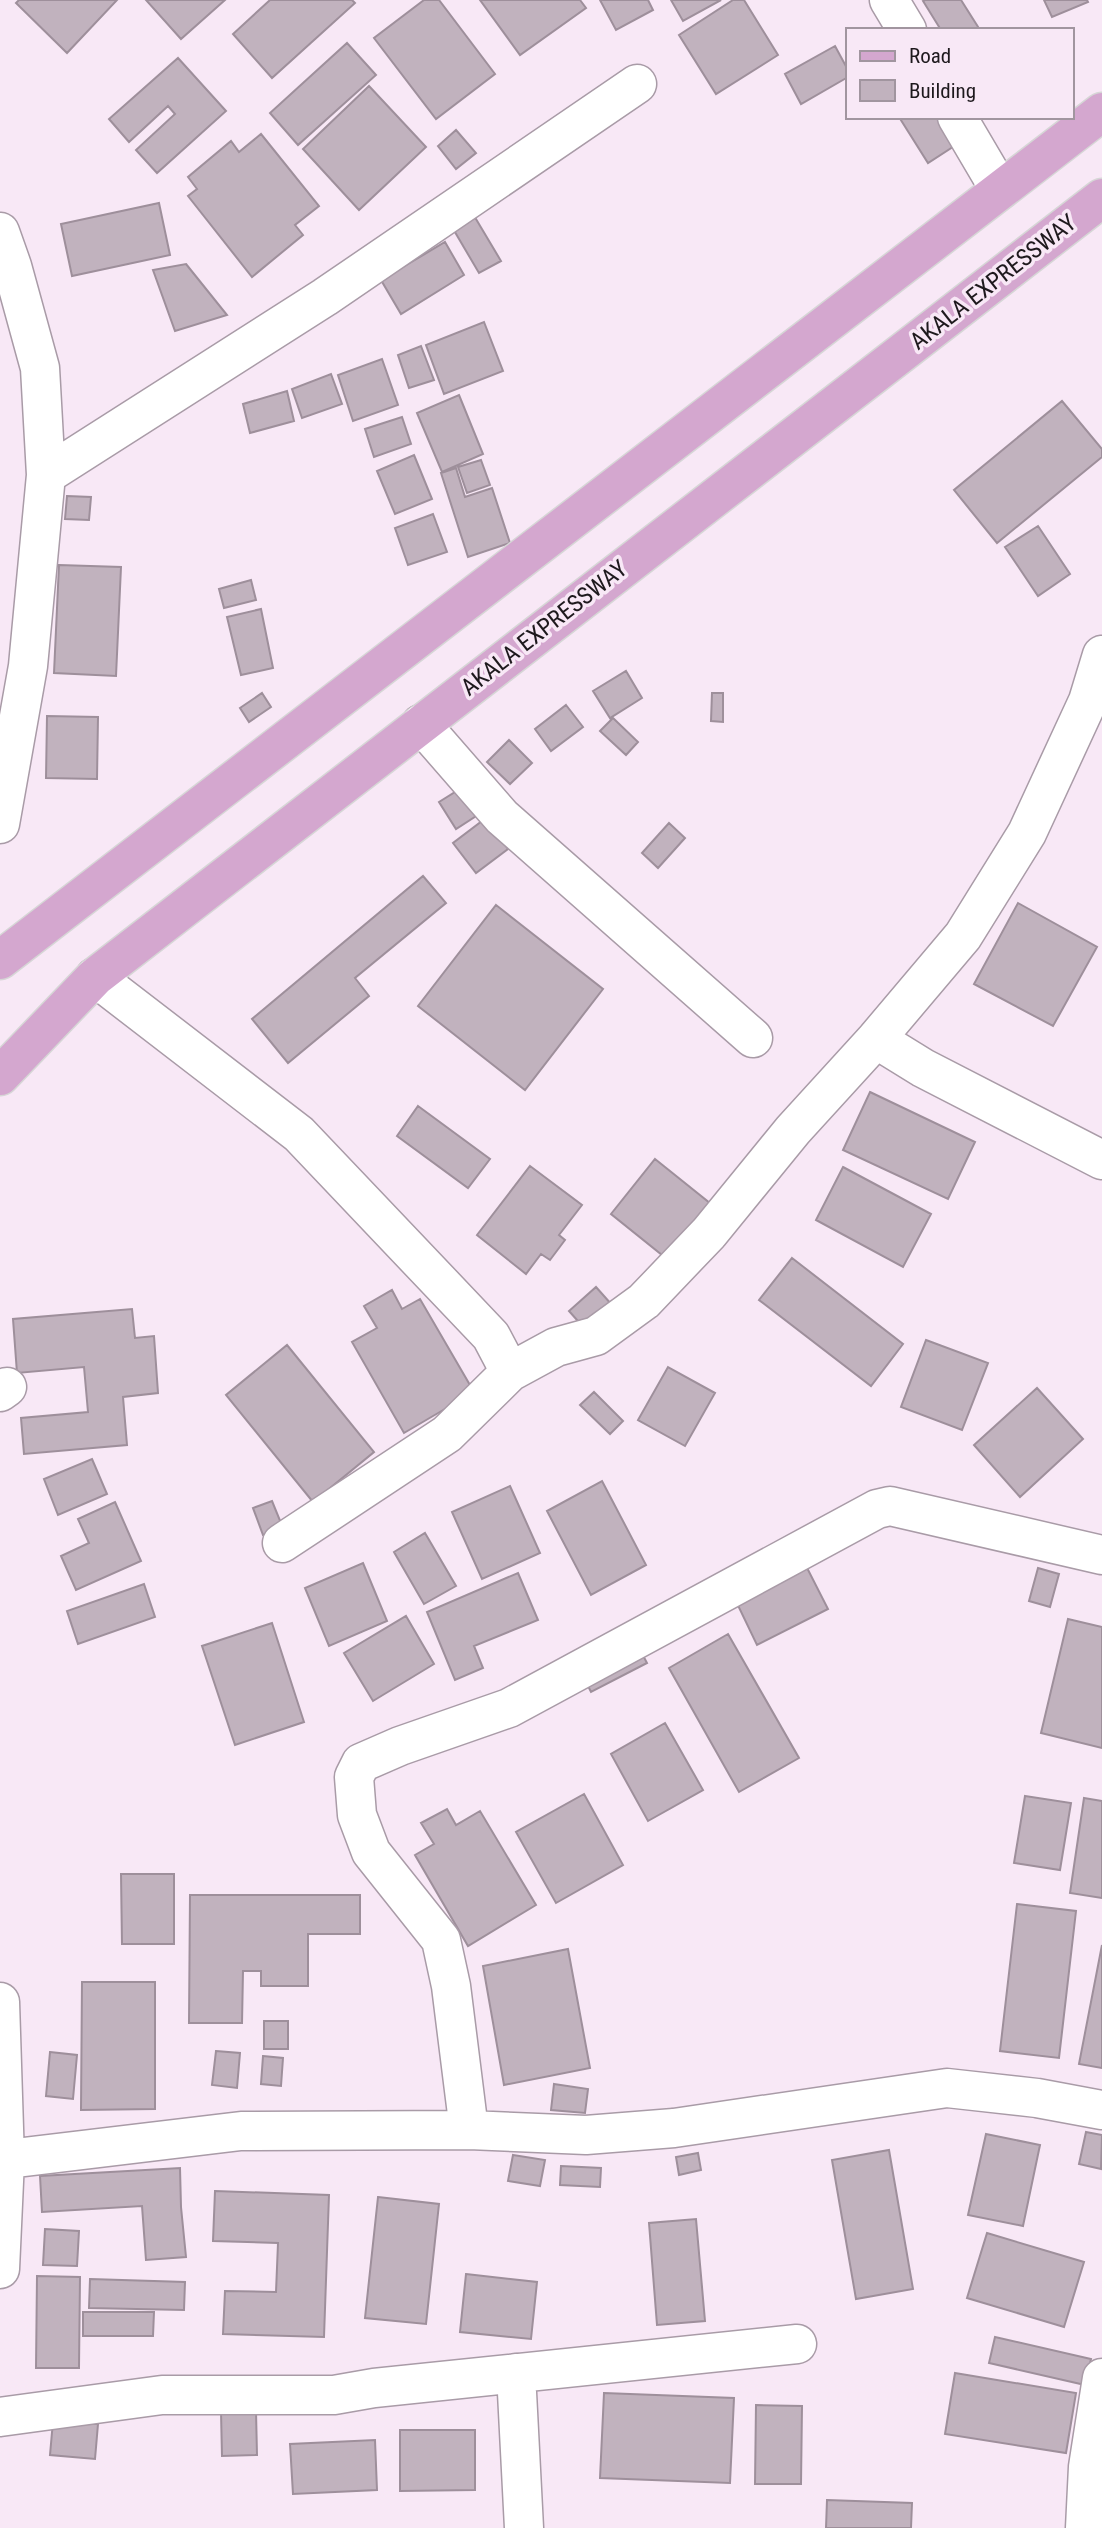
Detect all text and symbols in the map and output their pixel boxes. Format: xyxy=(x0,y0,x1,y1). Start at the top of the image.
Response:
legend xyxy=(846,28,1074,119)
text: Road xyxy=(909,44,951,68)
text: Building xyxy=(909,79,976,103)
street label: AKALA EXPRESSWAY xyxy=(904,208,1082,355)
street label: AKALA EXPRESSWAY xyxy=(455,554,633,701)

